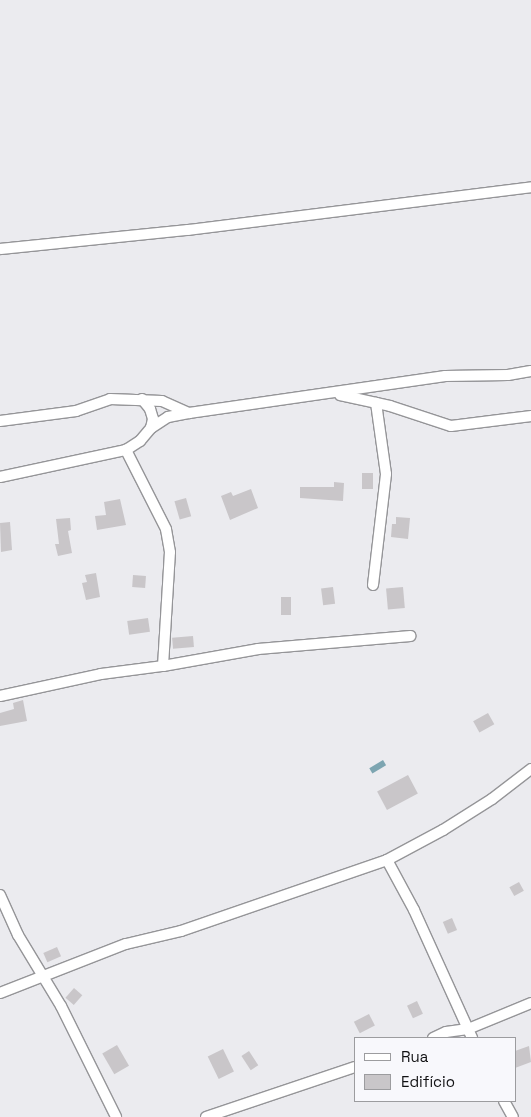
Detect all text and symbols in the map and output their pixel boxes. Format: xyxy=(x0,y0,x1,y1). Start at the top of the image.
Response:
legend xyxy=(354,1037,516,1102)
text: Rua xyxy=(401,1047,428,1066)
text: Edifício xyxy=(401,1072,455,1091)

